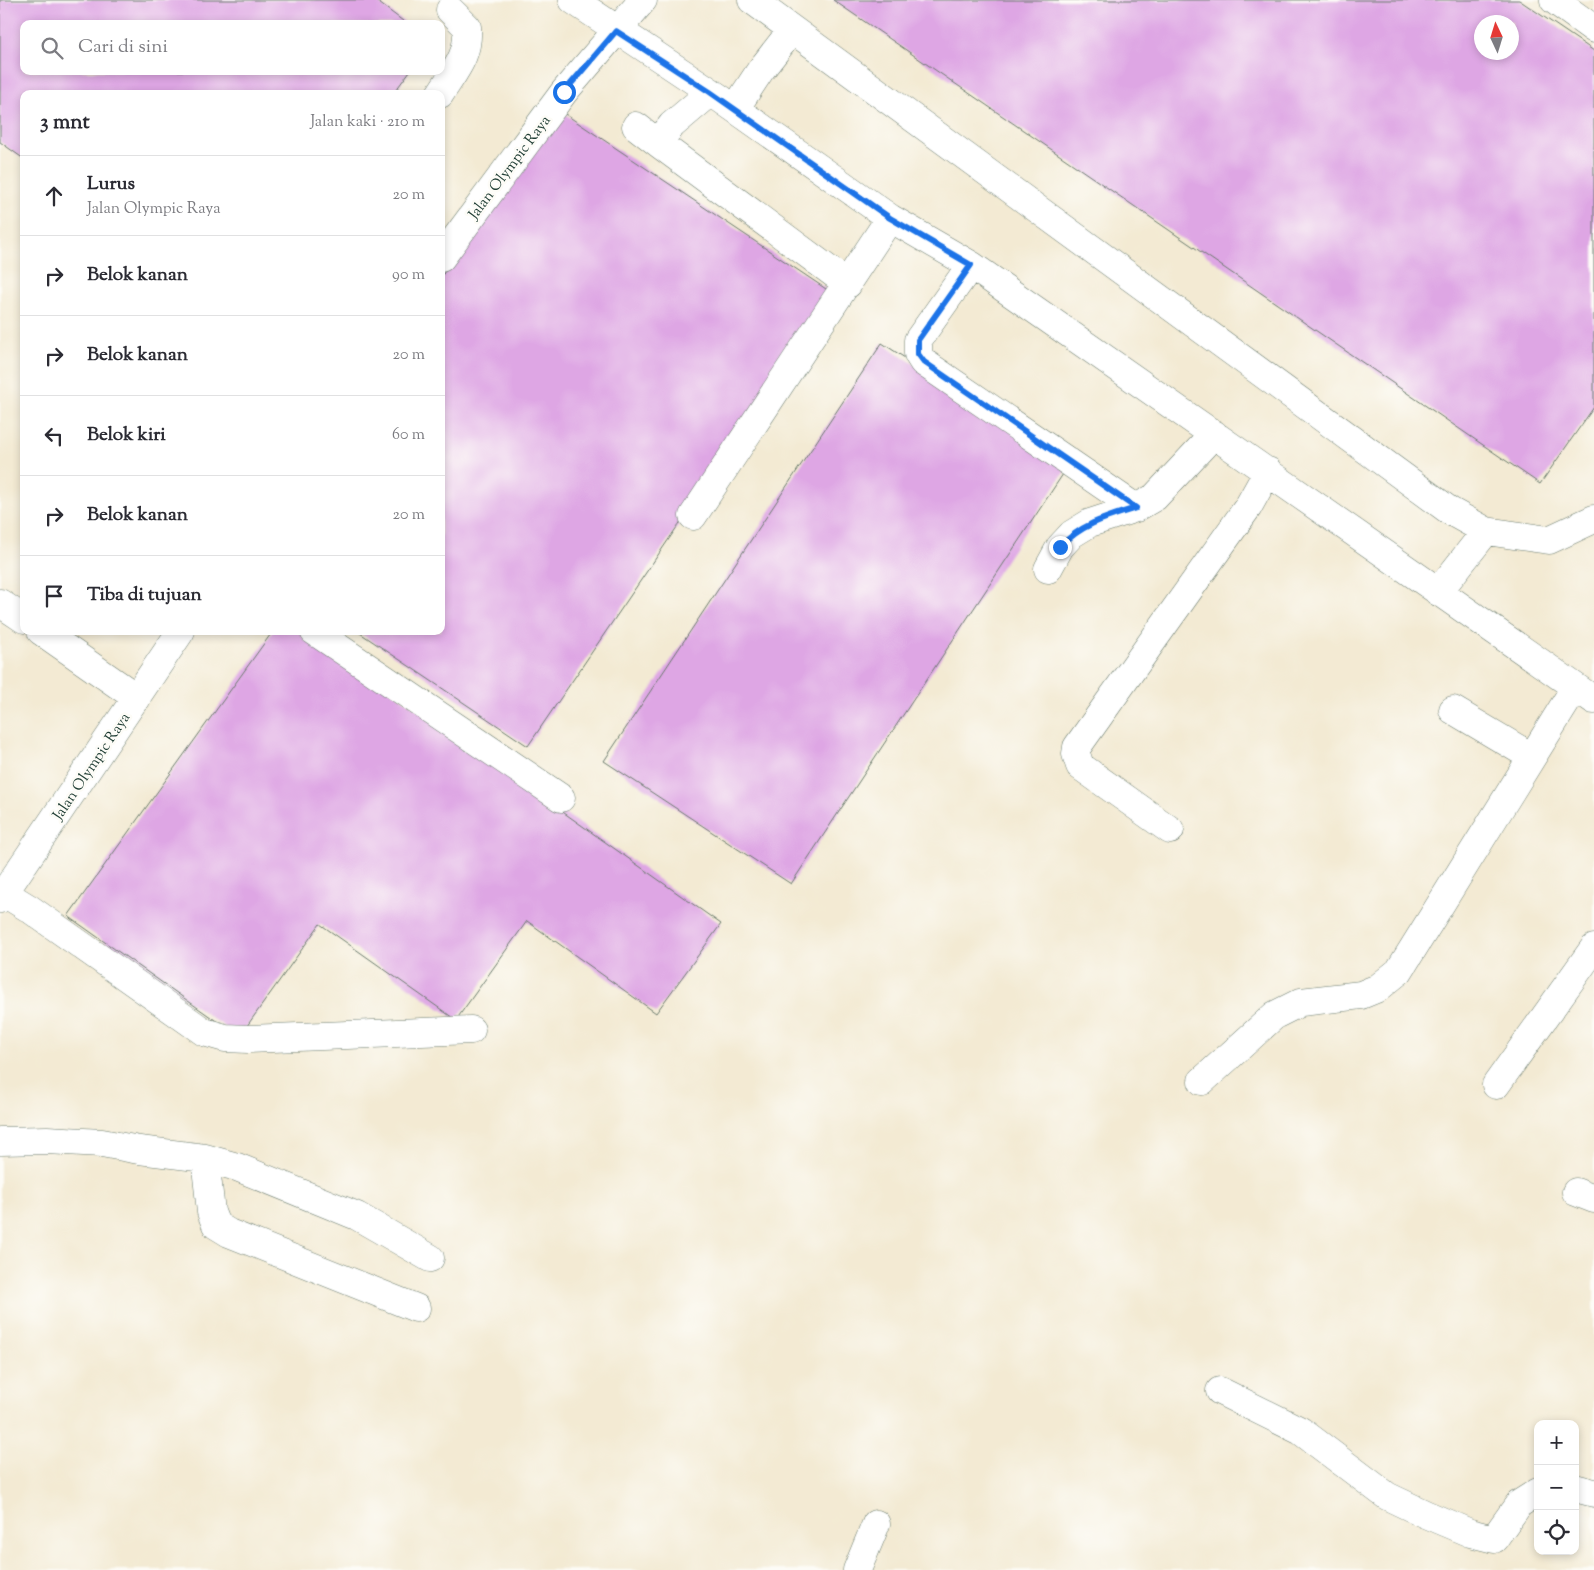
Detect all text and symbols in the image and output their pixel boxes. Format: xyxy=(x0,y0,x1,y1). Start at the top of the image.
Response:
north arrow xyxy=(1474,15,1519,60)
search box xyxy=(20,20,445,75)
icon: search xyxy=(38,34,66,62)
text: Cari di sini xyxy=(78,34,168,61)
route start xyxy=(553,81,576,104)
text: 3 mnt xyxy=(40,108,90,138)
text: Jalan kaki · 210 m xyxy=(310,111,425,134)
street label: Jalan Olympic Raya xyxy=(463,111,556,225)
text: Lurus xyxy=(87,171,135,198)
icon: ahead xyxy=(40,182,68,210)
text: 20 m xyxy=(392,184,425,207)
text: Jalan Olympic Raya xyxy=(87,198,221,221)
icon: right xyxy=(40,262,68,290)
text: Belok kanan xyxy=(87,262,188,289)
text: 90 m xyxy=(392,264,425,287)
icon: right xyxy=(40,342,68,370)
text: Belok kanan xyxy=(87,342,188,369)
text: 20 m xyxy=(392,344,425,367)
icon: left xyxy=(40,422,68,450)
text: Belok kiri xyxy=(87,422,166,449)
text: 60 m xyxy=(392,424,425,447)
icon: right xyxy=(40,502,68,530)
text: Belok kanan xyxy=(87,502,188,529)
text: 20 m xyxy=(392,504,425,527)
route end xyxy=(1049,536,1072,559)
icon: arrive xyxy=(40,582,68,610)
text: Tiba di tujuan xyxy=(87,582,202,609)
street label: Jalan Olympic Raya xyxy=(48,709,136,825)
map controls xyxy=(1534,1420,1579,1555)
button: + xyxy=(1534,1420,1579,1465)
button: − xyxy=(1534,1465,1579,1510)
button: locate xyxy=(1534,1510,1579,1555)

